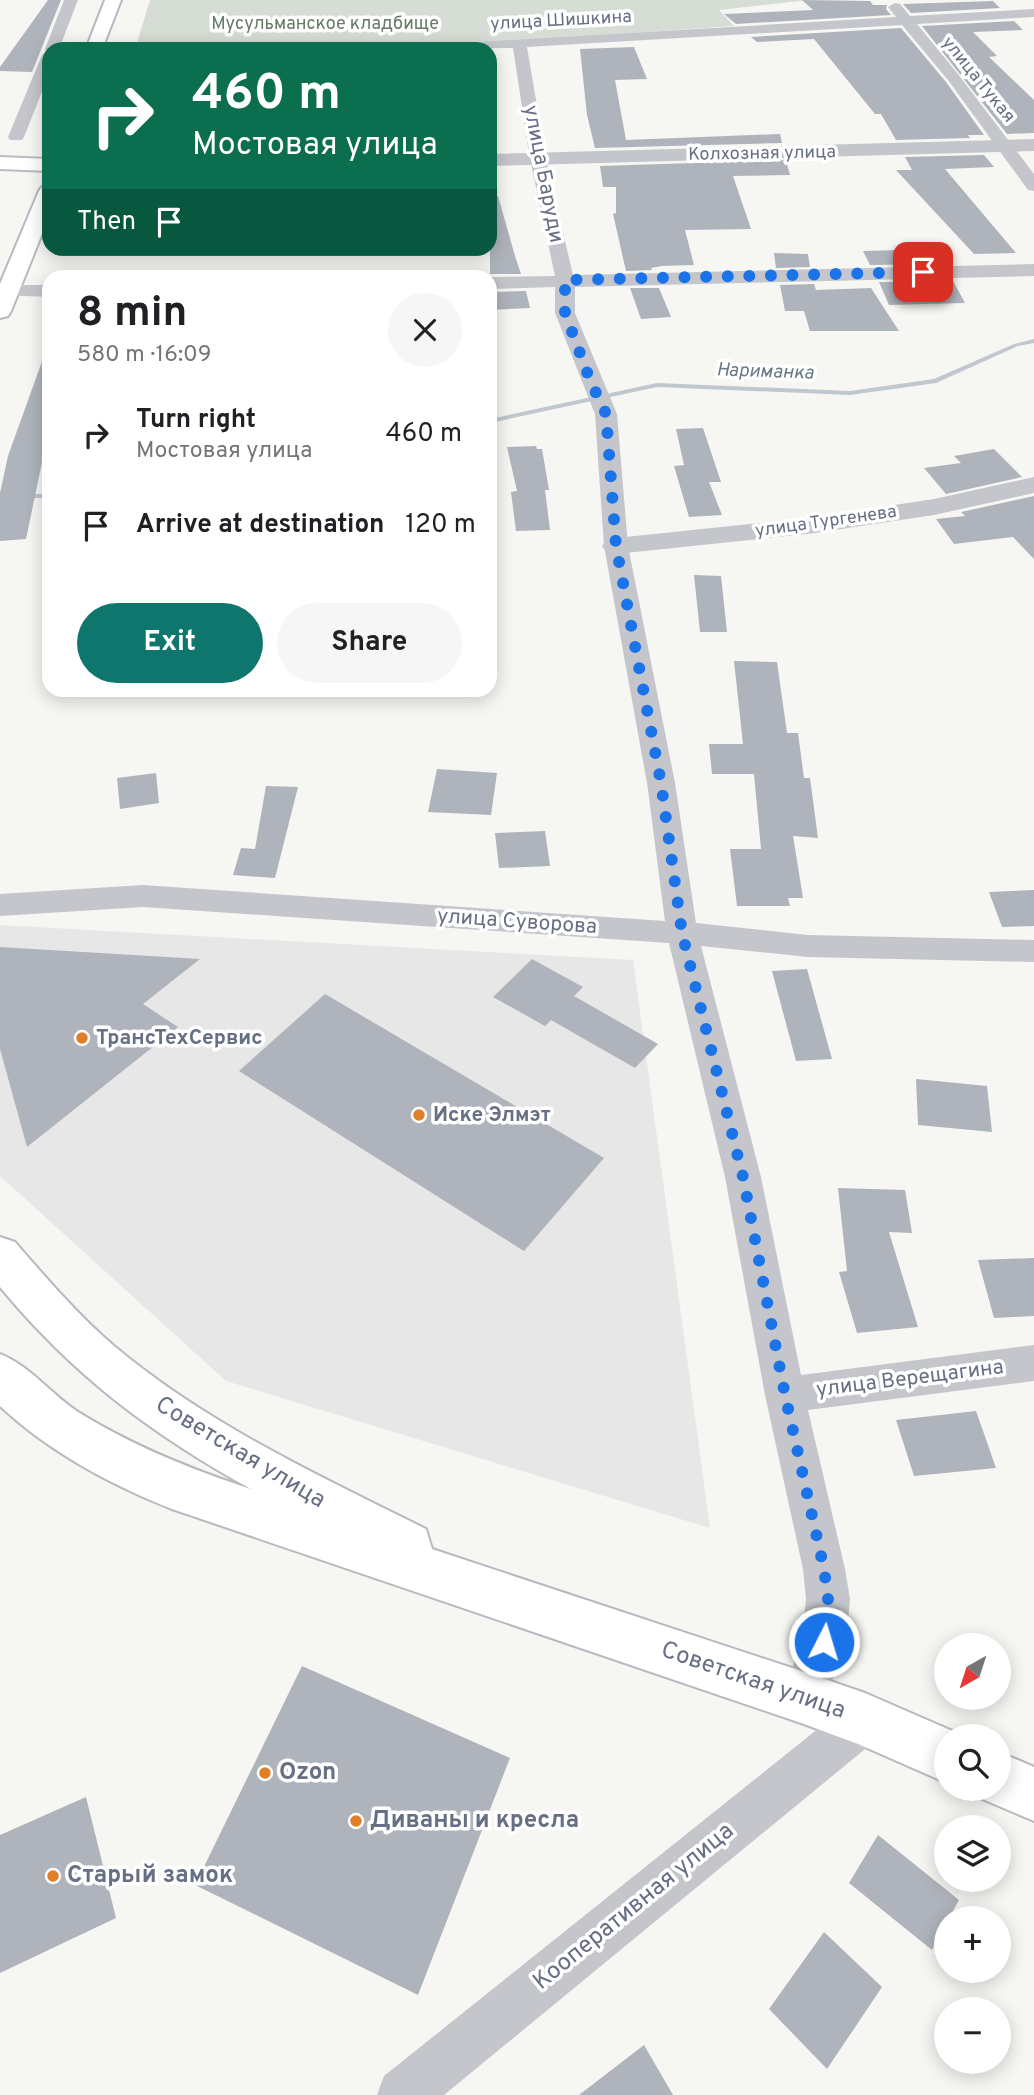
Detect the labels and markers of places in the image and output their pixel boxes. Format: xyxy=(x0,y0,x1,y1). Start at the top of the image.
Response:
pin xyxy=(893,242,953,302)
place label: ТрансТехСервис xyxy=(96,1025,263,1052)
marker: ТрансТехСервис xyxy=(74,1030,90,1046)
place label: Иске Элмэт xyxy=(433,1102,551,1129)
marker: Иске Элмэт xyxy=(411,1107,427,1123)
place label: Ozon xyxy=(279,1758,336,1788)
marker: Ozon xyxy=(257,1765,273,1781)
place label: Диваны и кресла xyxy=(370,1806,579,1836)
marker: Диваны и кресла xyxy=(348,1813,364,1829)
place label: Старый замок xyxy=(67,1861,233,1891)
marker: Старый замок xyxy=(45,1868,61,1884)

